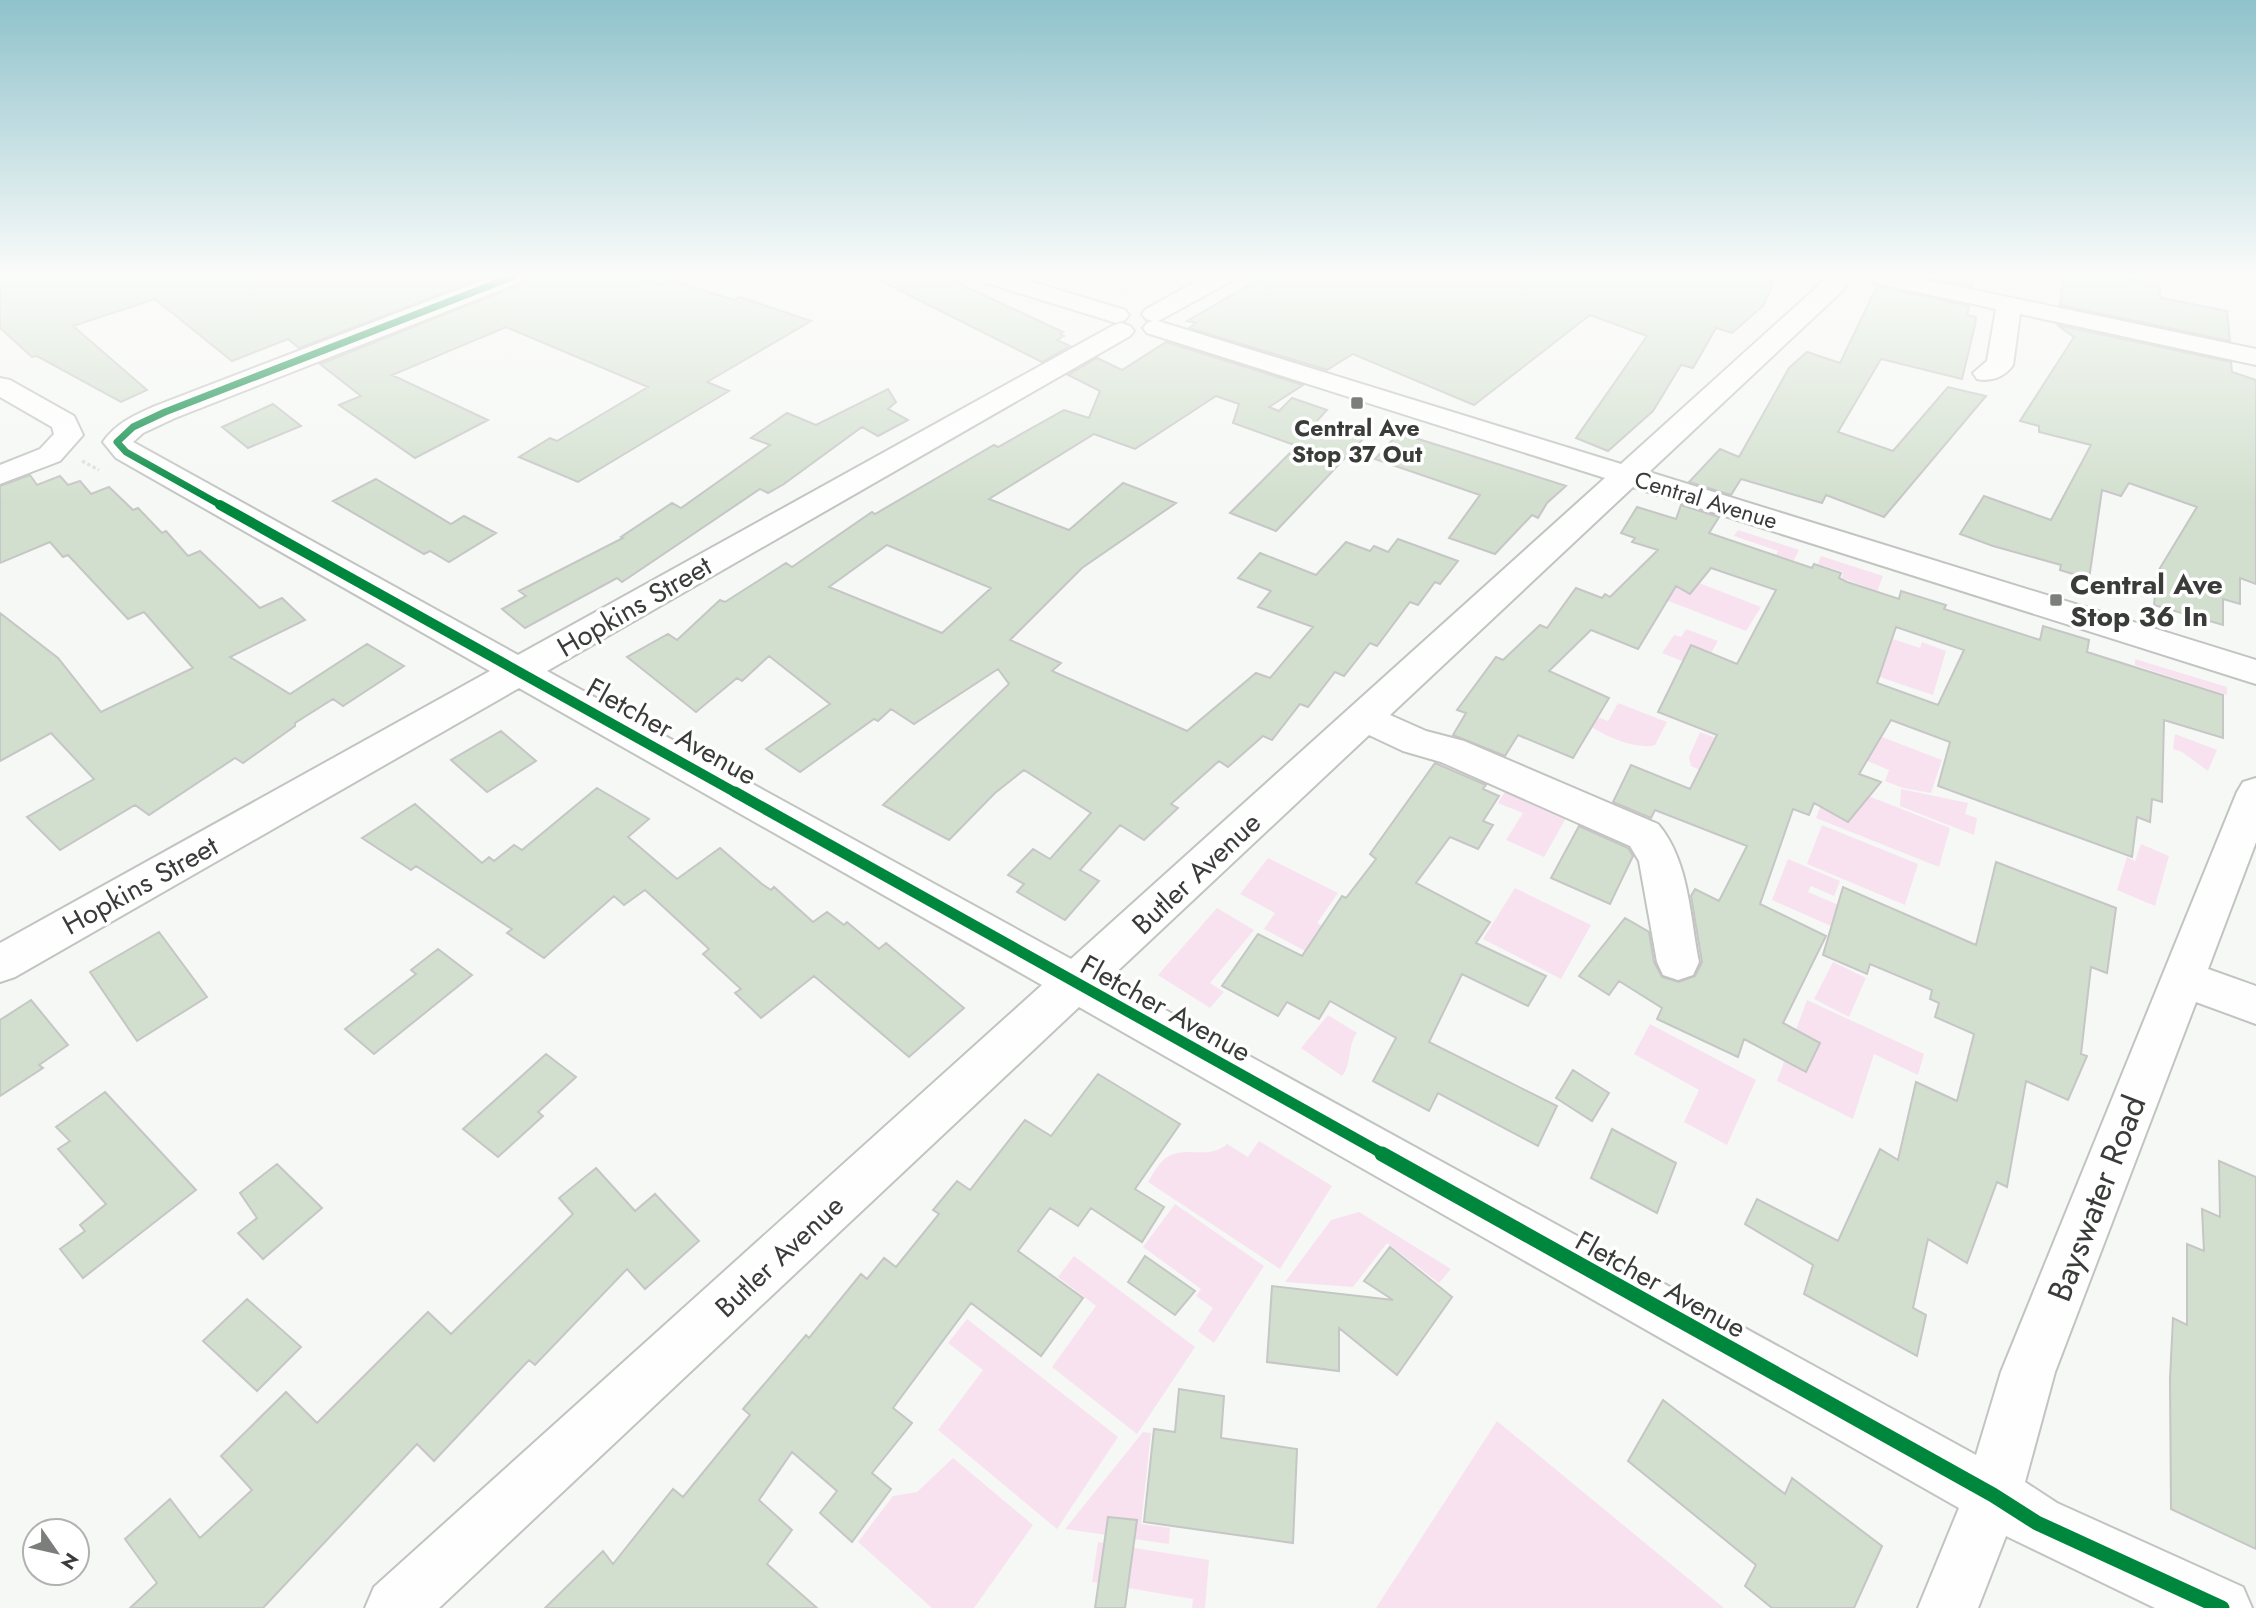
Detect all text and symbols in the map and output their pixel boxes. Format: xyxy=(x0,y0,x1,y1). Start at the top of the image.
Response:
marker: Central Ave Stop 37 Out xyxy=(1349,395,1365,411)
place label: Central Ave Stop 37 Out xyxy=(1292,411,1423,471)
street label: Central Avenue xyxy=(1630,462,1782,538)
street label: Hopkins Street xyxy=(549,546,719,667)
place label: Central Ave Stop 36 In xyxy=(2070,564,2223,637)
marker: Central Ave Stop 36 In xyxy=(2048,592,2064,608)
street label: Fletcher Avenue xyxy=(579,668,764,795)
street label: Butler Avenue xyxy=(1123,803,1270,944)
street label: Hopkins Street xyxy=(55,826,226,945)
street label: Fletcher Avenue xyxy=(1073,945,1258,1072)
street label: Bayswater Road xyxy=(2036,1088,2157,1308)
street label: Butler Avenue xyxy=(706,1186,853,1327)
street label: Fletcher Avenue xyxy=(1568,1221,1753,1348)
north arrow xyxy=(21,1517,91,1587)
text: N xyxy=(54,1547,85,1575)

